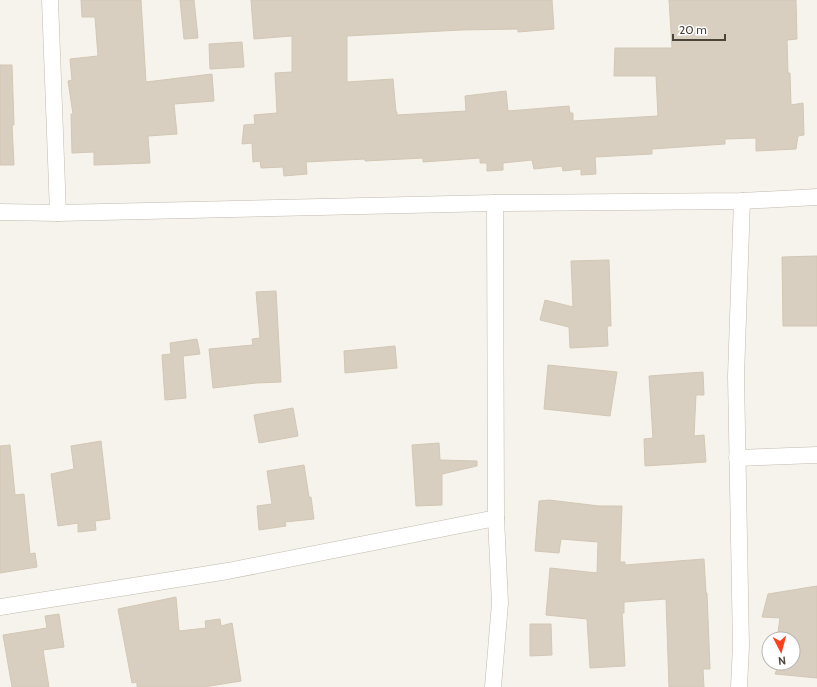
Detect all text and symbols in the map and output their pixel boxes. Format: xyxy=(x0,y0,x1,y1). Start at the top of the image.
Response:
scale bar xyxy=(673,16,725,42)
text: 20 m xyxy=(679,22,707,37)
north arrow xyxy=(761,631,801,671)
text: N xyxy=(777,654,787,668)

